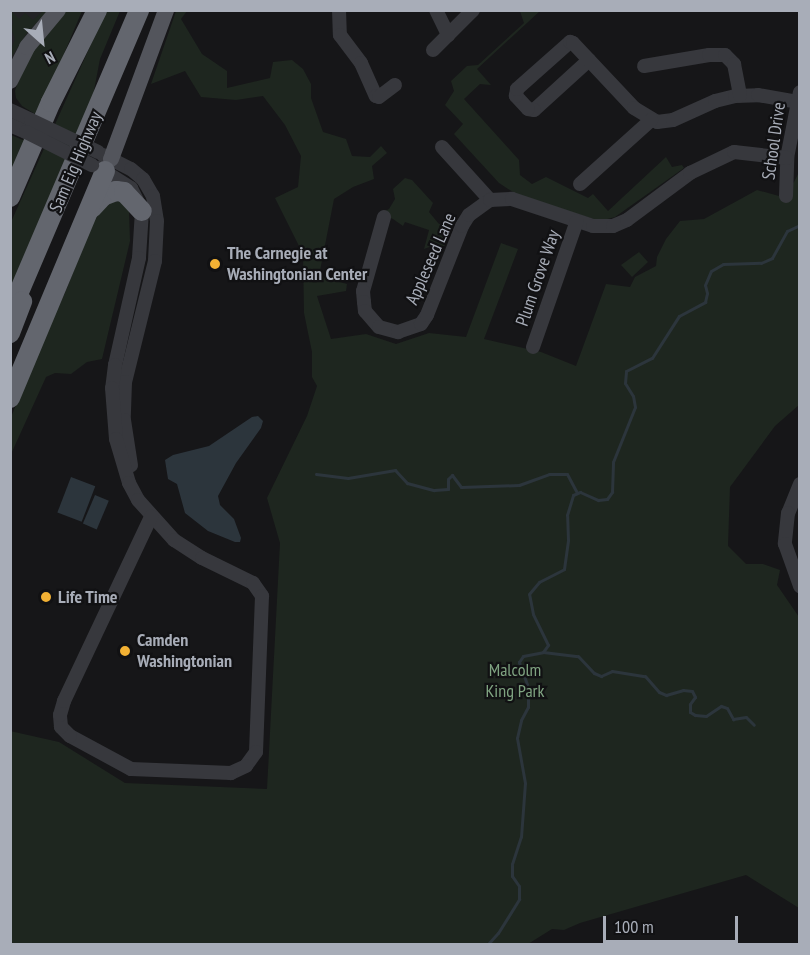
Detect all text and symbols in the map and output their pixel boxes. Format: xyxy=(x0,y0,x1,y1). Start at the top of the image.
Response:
north arrow xyxy=(12,12,72,72)
text: N xyxy=(42,47,59,69)
street label: School Drive xyxy=(758,101,790,181)
street label: Sam Eig Highway xyxy=(45,108,107,216)
street label: Appleseed Lane xyxy=(401,210,461,308)
street label: Plum Grove Way xyxy=(511,227,565,329)
place label: The Carnegie at Washingtonian Center xyxy=(227,243,367,286)
marker: The Carnegie at Washingtonian Center xyxy=(208,257,222,271)
place label: Life Time xyxy=(58,586,118,608)
marker: Life Time xyxy=(39,590,53,604)
place label: Camden Washingtonian xyxy=(137,630,232,672)
marker: Camden Washingtonian xyxy=(118,644,132,658)
park label: Malcolm King Park xyxy=(485,660,545,702)
scale bar xyxy=(606,904,741,942)
text: 100 m xyxy=(614,915,654,938)

